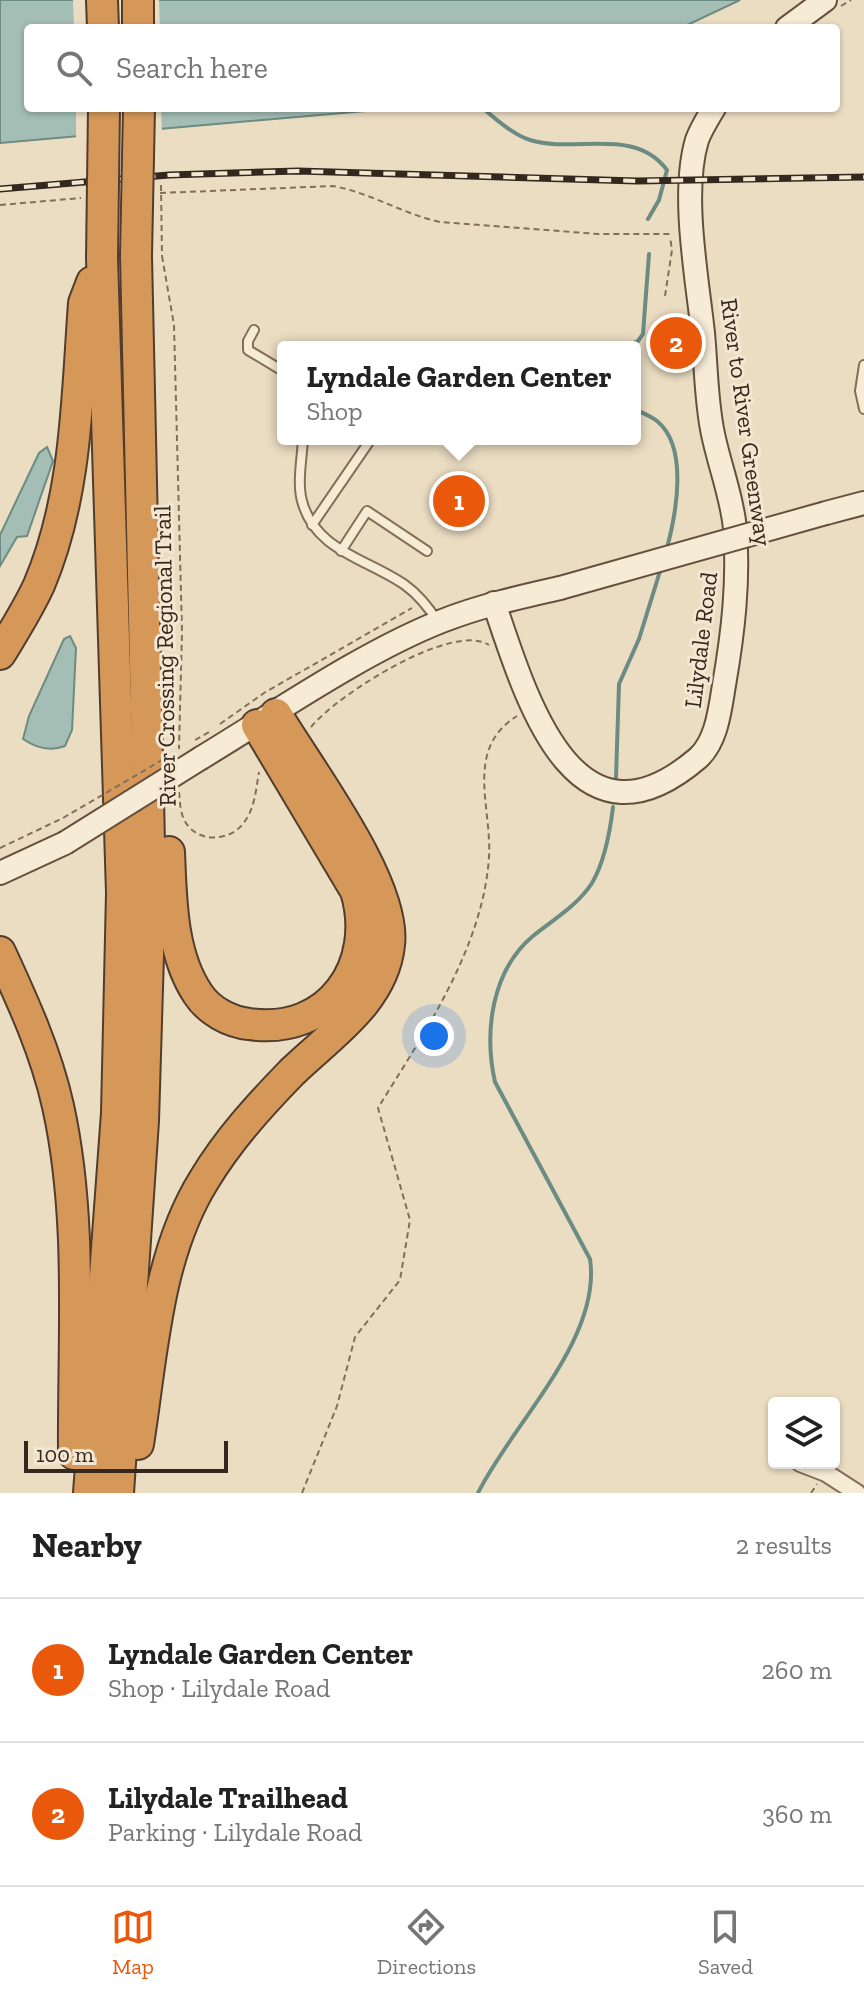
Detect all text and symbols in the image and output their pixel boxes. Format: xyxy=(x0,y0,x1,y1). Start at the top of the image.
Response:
search box xyxy=(24,24,840,112)
icon: search xyxy=(52,46,96,90)
text: Search here xyxy=(116,50,268,86)
street label: River to River Greenway xyxy=(715,296,778,548)
pin: 2 xyxy=(650,313,702,373)
popup xyxy=(277,341,641,445)
text: Lyndale Garden Center xyxy=(306,359,612,395)
text: Shop xyxy=(306,395,362,427)
pin: 1 xyxy=(433,471,485,531)
street label: River Crossing Regional Trail xyxy=(147,505,182,807)
street label: Lilydale Road xyxy=(678,570,723,710)
your location xyxy=(414,1016,454,1056)
map controls xyxy=(768,1397,840,1469)
button: layers xyxy=(768,1397,840,1469)
scale bar xyxy=(24,1437,228,1473)
text: 100 m xyxy=(36,1441,94,1468)
text: Nearby xyxy=(32,1525,142,1566)
text: 2 results xyxy=(736,1529,832,1561)
text: Lyndale Garden Center xyxy=(108,1636,413,1672)
text: 1 xyxy=(53,1654,63,1686)
text: 260 m xyxy=(761,1654,832,1686)
text: Shop · Lilydale Road xyxy=(108,1672,330,1704)
text: Lilydale Trailhead xyxy=(108,1780,348,1816)
text: 2 xyxy=(51,1798,65,1830)
text: 360 m xyxy=(762,1798,832,1830)
text: Parking · Lilydale Road xyxy=(108,1816,362,1848)
tab: Map xyxy=(111,1905,155,1980)
tab: Directions xyxy=(377,1905,476,1980)
tab: Saved xyxy=(698,1905,753,1980)

